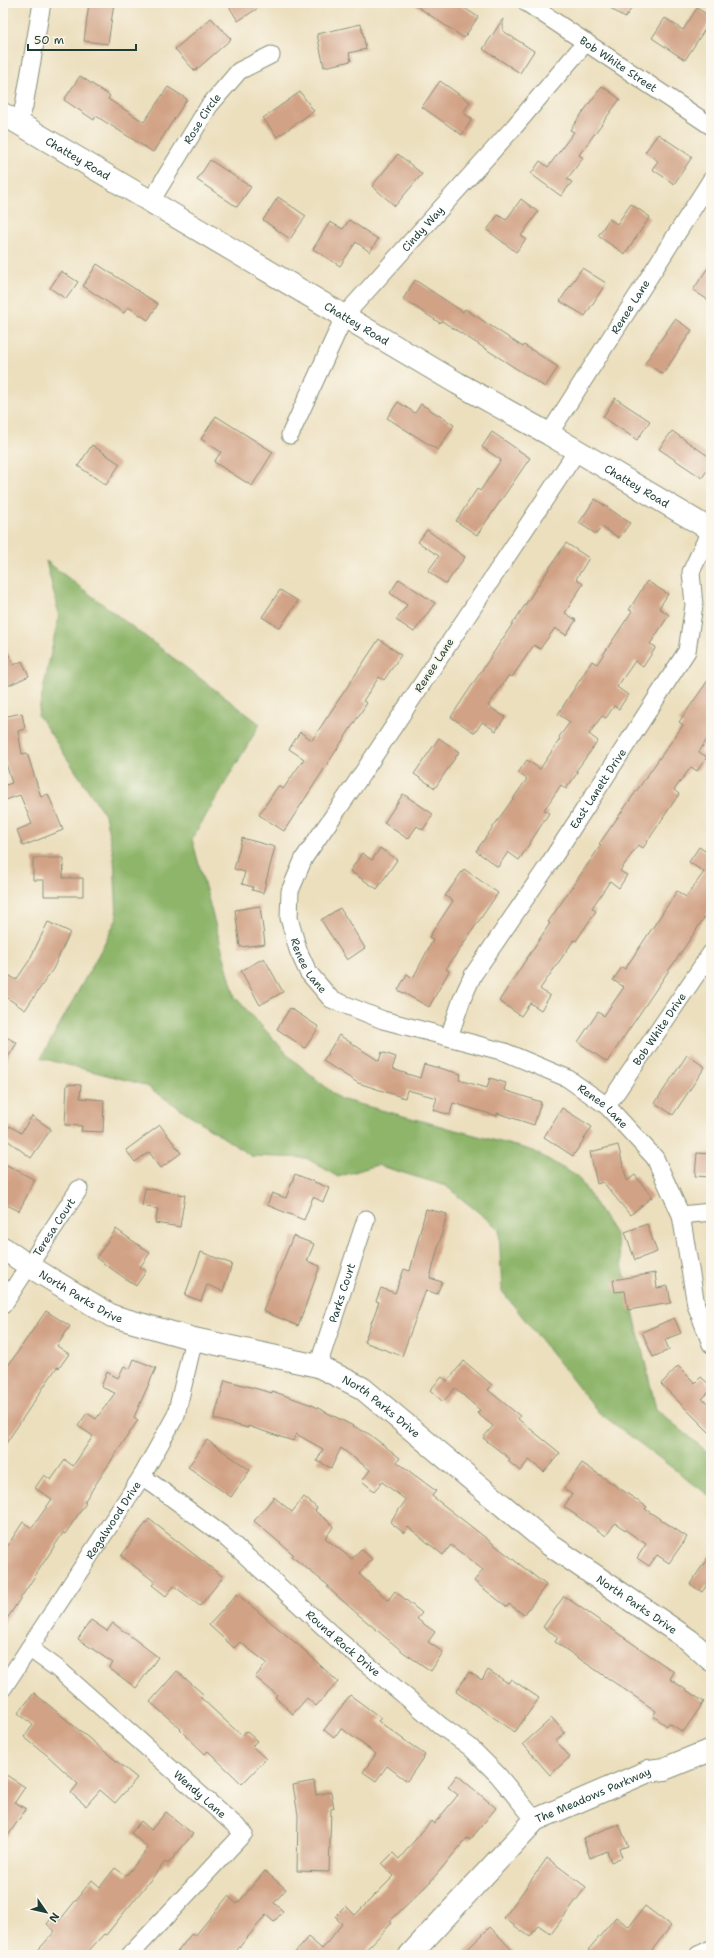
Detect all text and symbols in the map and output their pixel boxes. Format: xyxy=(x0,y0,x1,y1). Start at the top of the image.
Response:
scale bar xyxy=(28,26,136,52)
text: 50 m xyxy=(34,32,64,48)
street label: Bob White Street xyxy=(576,33,660,96)
street label: Rose Circle xyxy=(180,90,225,147)
street label: Chattey Road xyxy=(42,134,113,184)
street label: Cindy Way xyxy=(398,203,447,255)
street label: Renee Lane xyxy=(608,277,654,337)
street label: Chattey Road xyxy=(321,299,392,349)
street label: Chattey Road xyxy=(601,461,672,512)
street label: Renee Lane xyxy=(411,635,458,695)
street label: East Lanett Drive xyxy=(567,746,630,832)
street label: Renee Lane xyxy=(287,936,330,997)
street label: Bob White Drive xyxy=(630,990,690,1069)
street label: Renee Lane xyxy=(574,1081,631,1132)
street label: Teresa Court xyxy=(30,1195,79,1260)
street label: Parks Court xyxy=(326,1261,359,1325)
street label: North Parks Drive xyxy=(36,1267,124,1327)
street label: North Parks Drive xyxy=(340,1372,423,1441)
street label: Regalwood Drive xyxy=(82,1478,145,1562)
street label: North Parks Drive xyxy=(593,1572,680,1638)
street label: Round Rock Drive xyxy=(302,1607,383,1680)
street label: The Meadows Parkway xyxy=(533,1764,653,1827)
street label: Wendy Lane xyxy=(170,1767,229,1822)
north arrow xyxy=(26,1892,66,1932)
text: N xyxy=(45,1910,63,1925)

